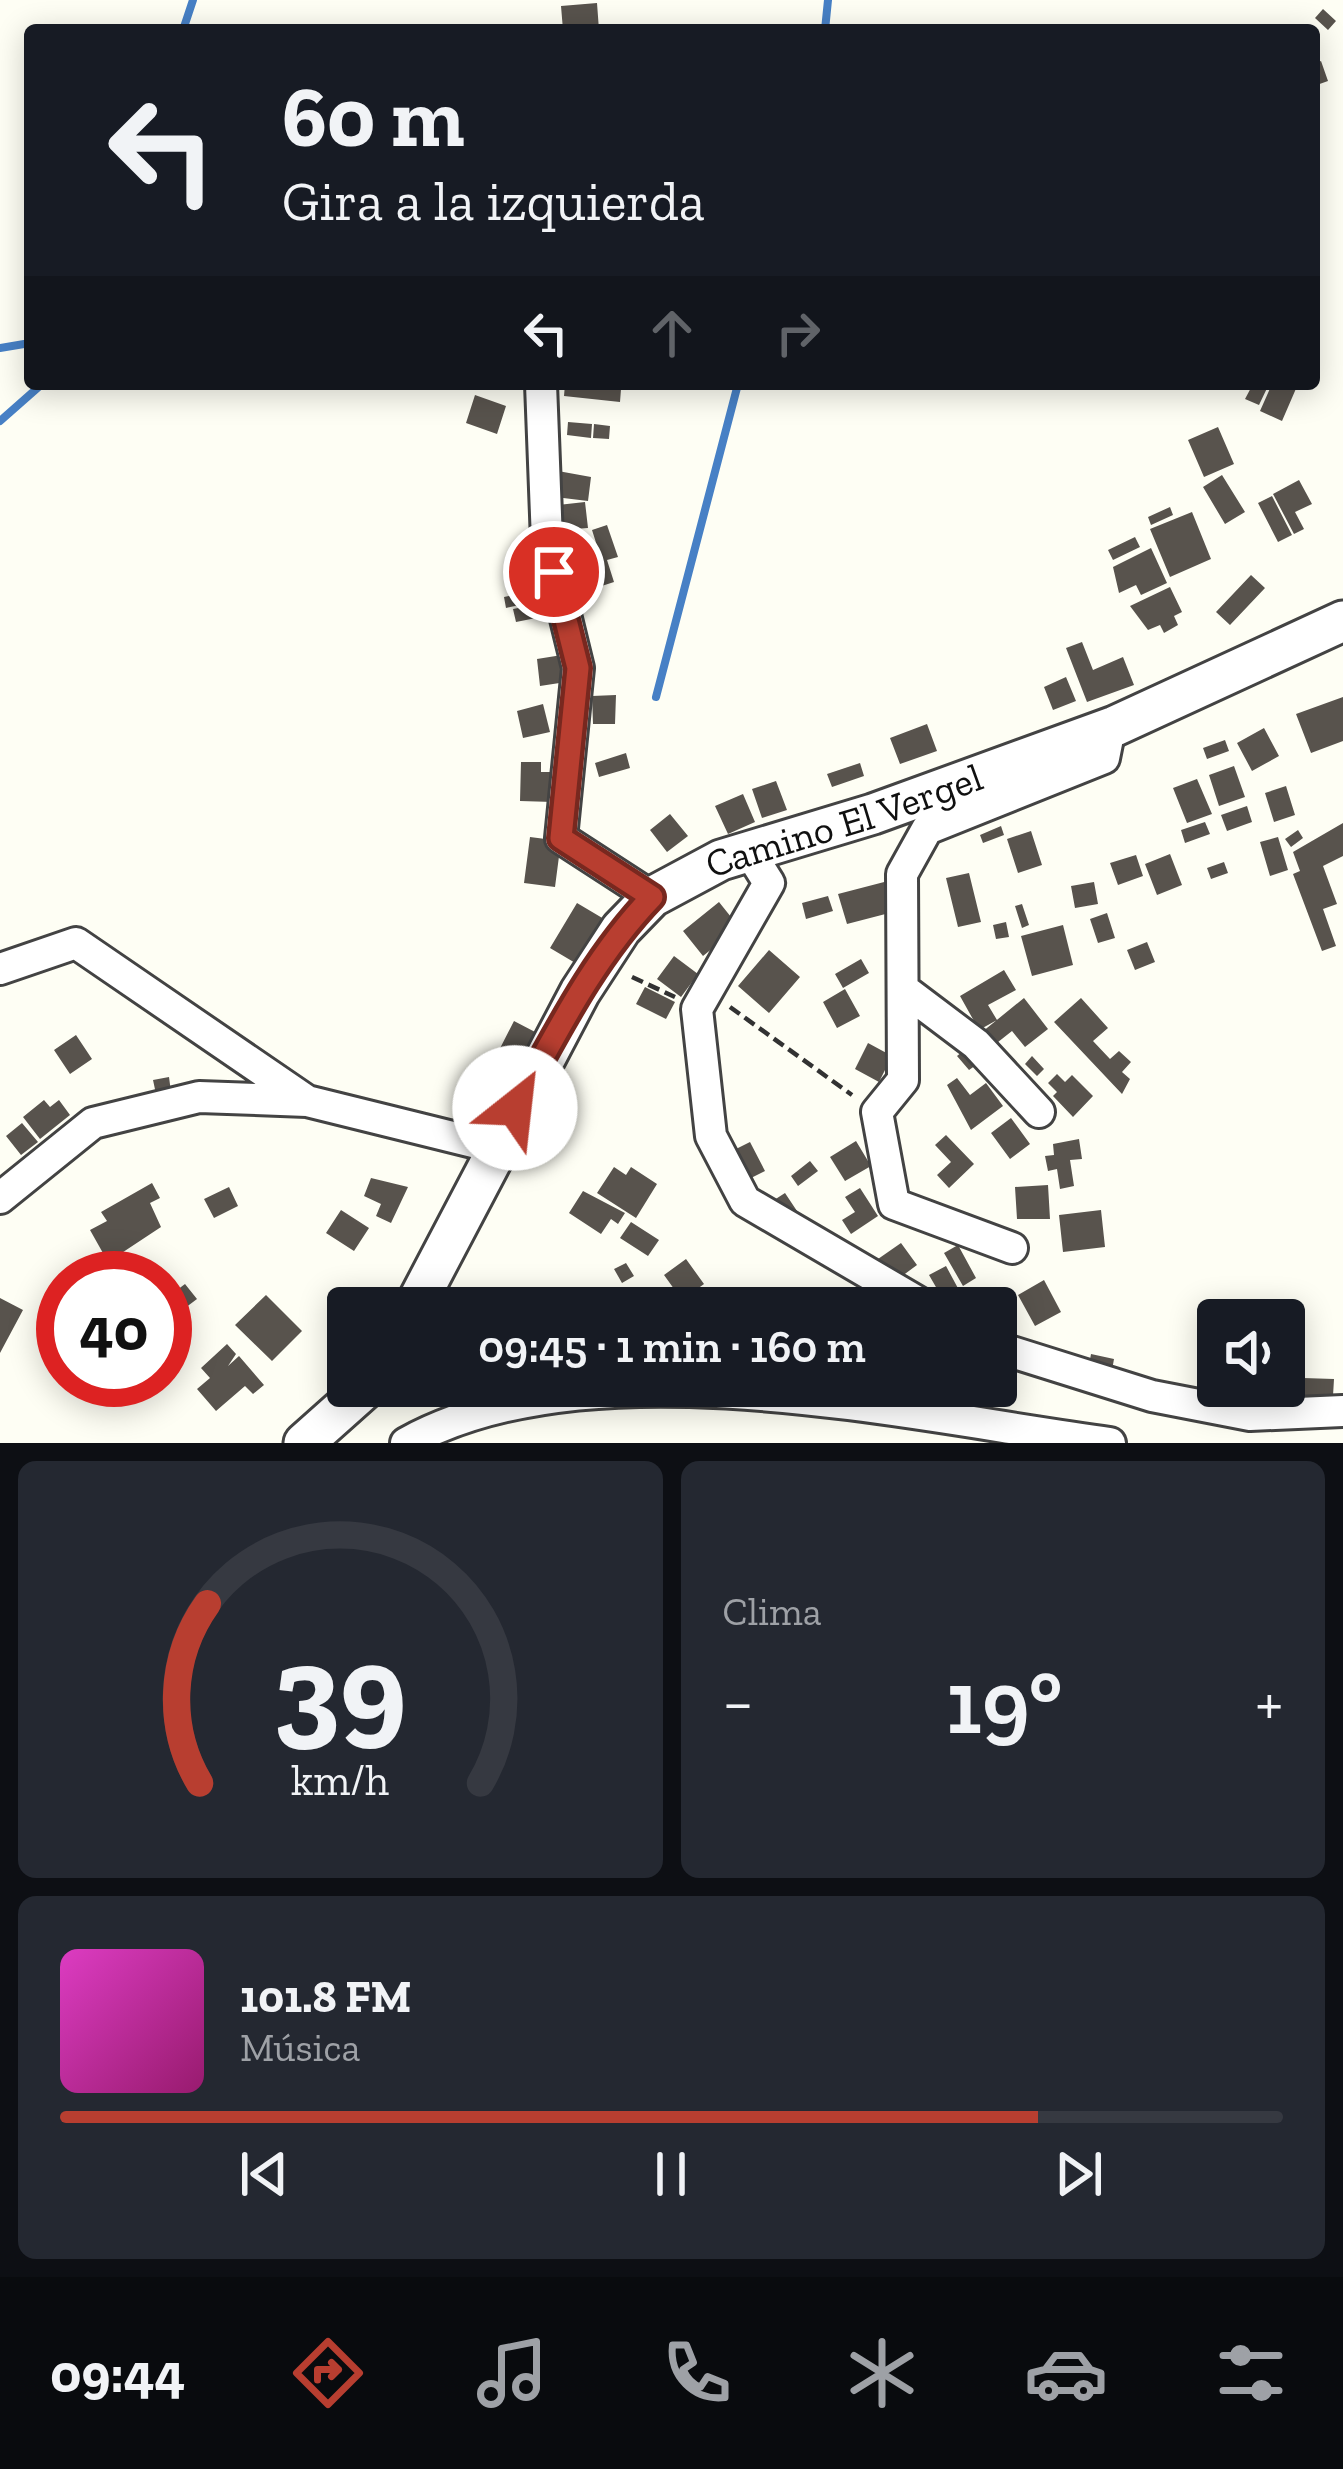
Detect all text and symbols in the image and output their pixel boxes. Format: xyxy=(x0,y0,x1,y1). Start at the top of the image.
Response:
text: 60 m xyxy=(282,67,465,168)
icon: left xyxy=(84,72,240,228)
text: Gira a la izquierda xyxy=(282,169,705,234)
icon: left xyxy=(513,300,579,366)
icon: ahead xyxy=(639,300,705,366)
icon: right xyxy=(765,300,831,366)
pin xyxy=(503,521,605,623)
icon: arrive xyxy=(521,539,587,605)
street label: Camino El Vergel xyxy=(697,753,989,888)
position arrow xyxy=(452,1045,578,1171)
speed limit sign: 40 xyxy=(36,1251,192,1407)
map controls xyxy=(1197,1299,1305,1407)
button: sound xyxy=(1197,1299,1305,1407)
text: 09:45 · 1 min · 160 m xyxy=(478,1320,866,1374)
text: Clima xyxy=(723,1588,821,1635)
text: 39 xyxy=(274,1614,407,1764)
text: 19° xyxy=(946,1648,1063,1756)
text: − xyxy=(723,1663,753,1742)
text: + xyxy=(1255,1663,1283,1742)
text: km/h xyxy=(291,1754,389,1805)
text: 101.8 FM xyxy=(240,1970,411,2024)
text: Música xyxy=(240,2024,360,2071)
icon: previous xyxy=(231,2141,297,2207)
icon: pause xyxy=(638,2141,704,2207)
icon: next xyxy=(1046,2141,1112,2207)
icon: directions xyxy=(286,2331,370,2415)
icon: music xyxy=(470,2331,554,2415)
icon: phone xyxy=(655,2331,739,2415)
icon: climate xyxy=(840,2331,924,2415)
icon: car xyxy=(1024,2331,1108,2415)
icon: filters xyxy=(1209,2331,1293,2415)
text: 09:44 xyxy=(50,2341,185,2406)

